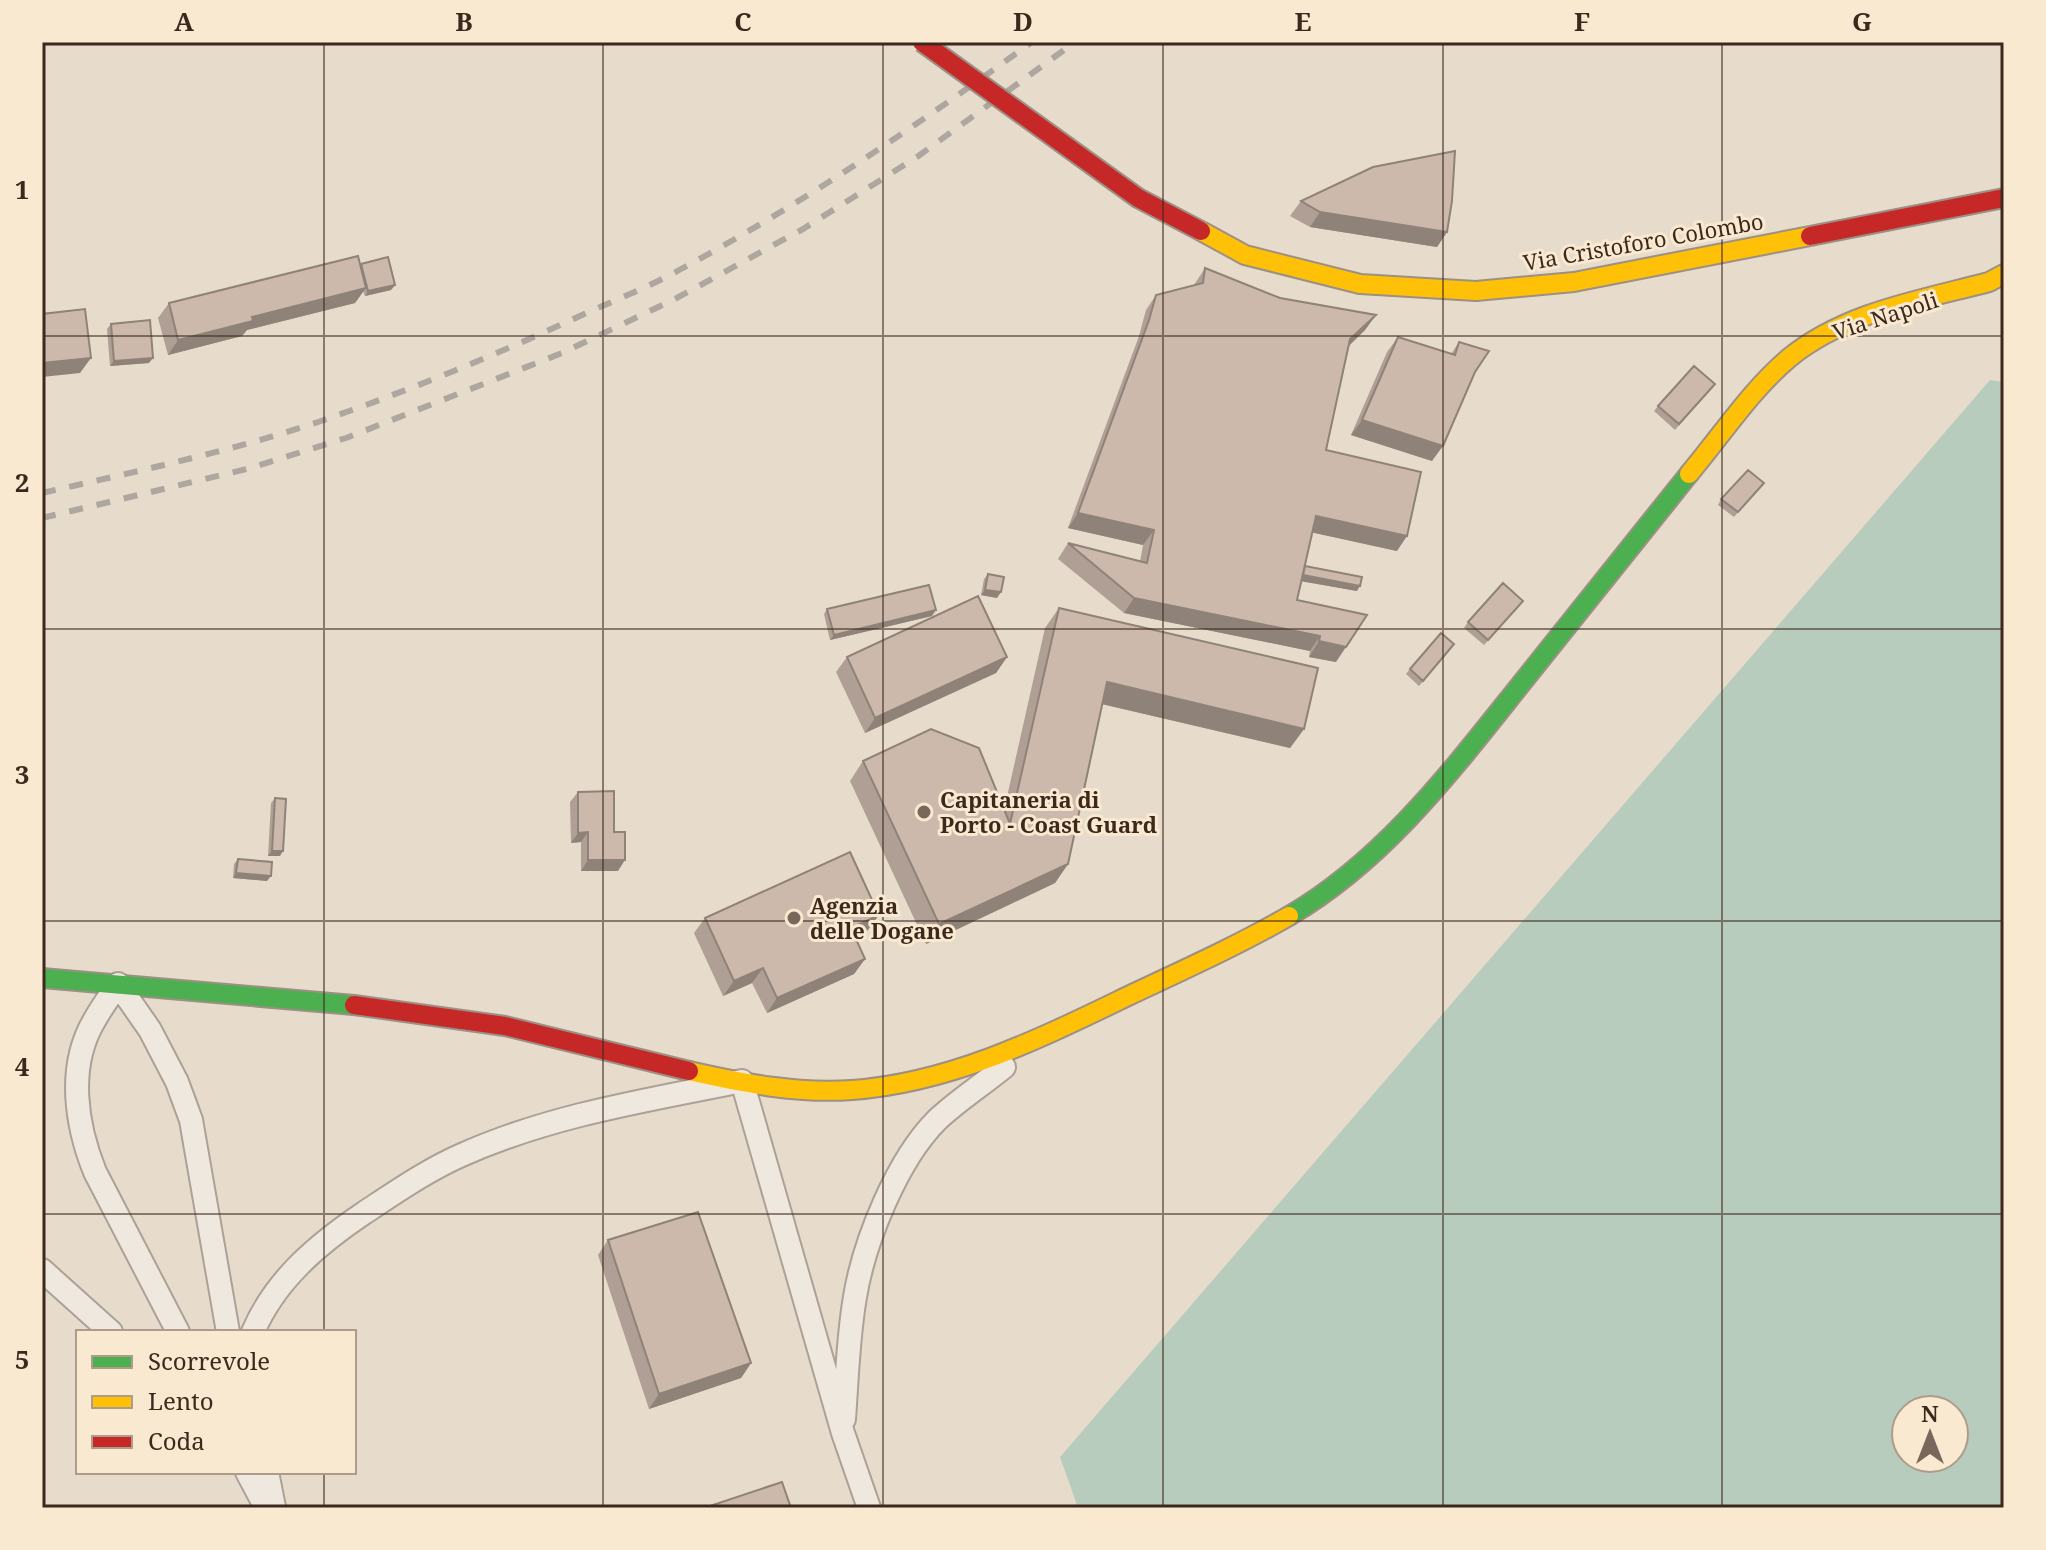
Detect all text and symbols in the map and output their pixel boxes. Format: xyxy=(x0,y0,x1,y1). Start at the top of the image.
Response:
text: A xyxy=(174,3,194,39)
text: B xyxy=(455,3,473,39)
text: C xyxy=(734,3,752,39)
text: D xyxy=(1013,3,1033,39)
text: E xyxy=(1295,3,1312,39)
text: F xyxy=(1574,3,1590,39)
text: G xyxy=(1852,3,1872,39)
text: 1 xyxy=(15,171,29,207)
street label: Via Cristoforo Colombo xyxy=(1520,205,1766,277)
street label: Via Napoli xyxy=(1828,284,1942,346)
text: 2 xyxy=(15,464,29,500)
text: 3 xyxy=(15,756,29,792)
place label: Capitaneria di Porto - Coast Guard xyxy=(940,784,1157,839)
marker: Capitaneria di Porto - Coast Guard xyxy=(915,803,933,821)
place label: Agenzia delle Dogane xyxy=(810,890,954,945)
marker: Agenzia delle Dogane xyxy=(785,909,803,927)
text: 4 xyxy=(15,1048,30,1084)
legend xyxy=(76,1330,356,1474)
text: 5 xyxy=(15,1341,29,1377)
text: Scorrevole xyxy=(148,1344,270,1377)
text: Lento xyxy=(148,1384,214,1417)
north arrow xyxy=(1890,1394,1970,1474)
text: N xyxy=(1921,1398,1939,1428)
text: Coda xyxy=(148,1424,205,1457)

